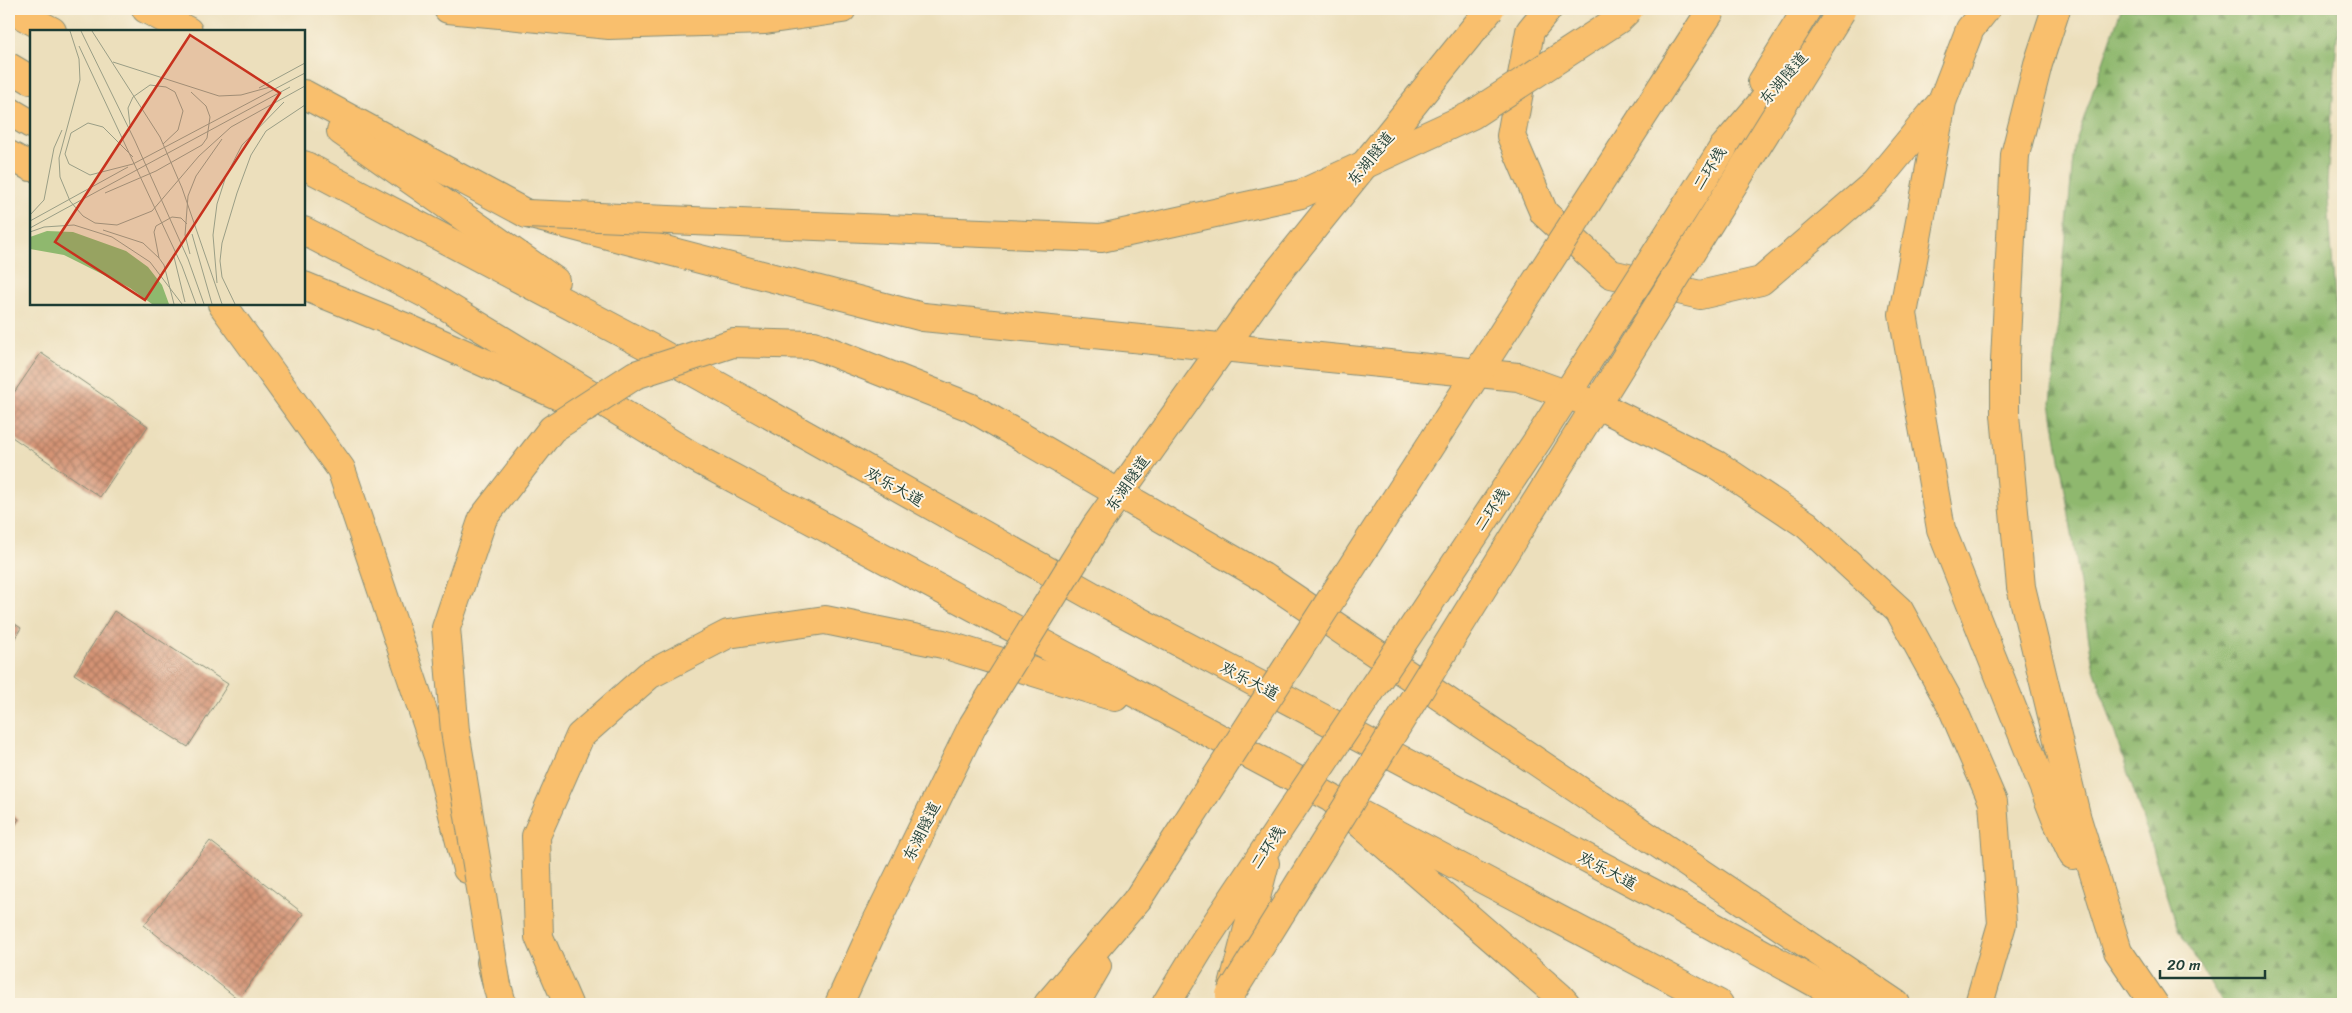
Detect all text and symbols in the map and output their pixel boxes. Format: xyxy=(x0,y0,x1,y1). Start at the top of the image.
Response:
inset map xyxy=(30,30,305,305)
street label: 东湖隧道 xyxy=(1751,45,1815,112)
street label: 东湖隧道 xyxy=(1339,124,1402,192)
street label: 二环线 xyxy=(1684,140,1734,196)
street label: 东湖隧道 xyxy=(1097,449,1158,518)
street label: 欢乐大道 xyxy=(860,458,930,515)
street label: 二环线 xyxy=(1466,481,1517,537)
street label: 欢乐大道 xyxy=(1215,653,1285,708)
street label: 东湖隧道 xyxy=(894,796,949,866)
street label: 二环线 xyxy=(1242,819,1293,875)
street label: 欢乐大道 xyxy=(1573,843,1643,898)
scale bar xyxy=(2160,948,2264,980)
text: 20 m xyxy=(2167,952,2201,978)

